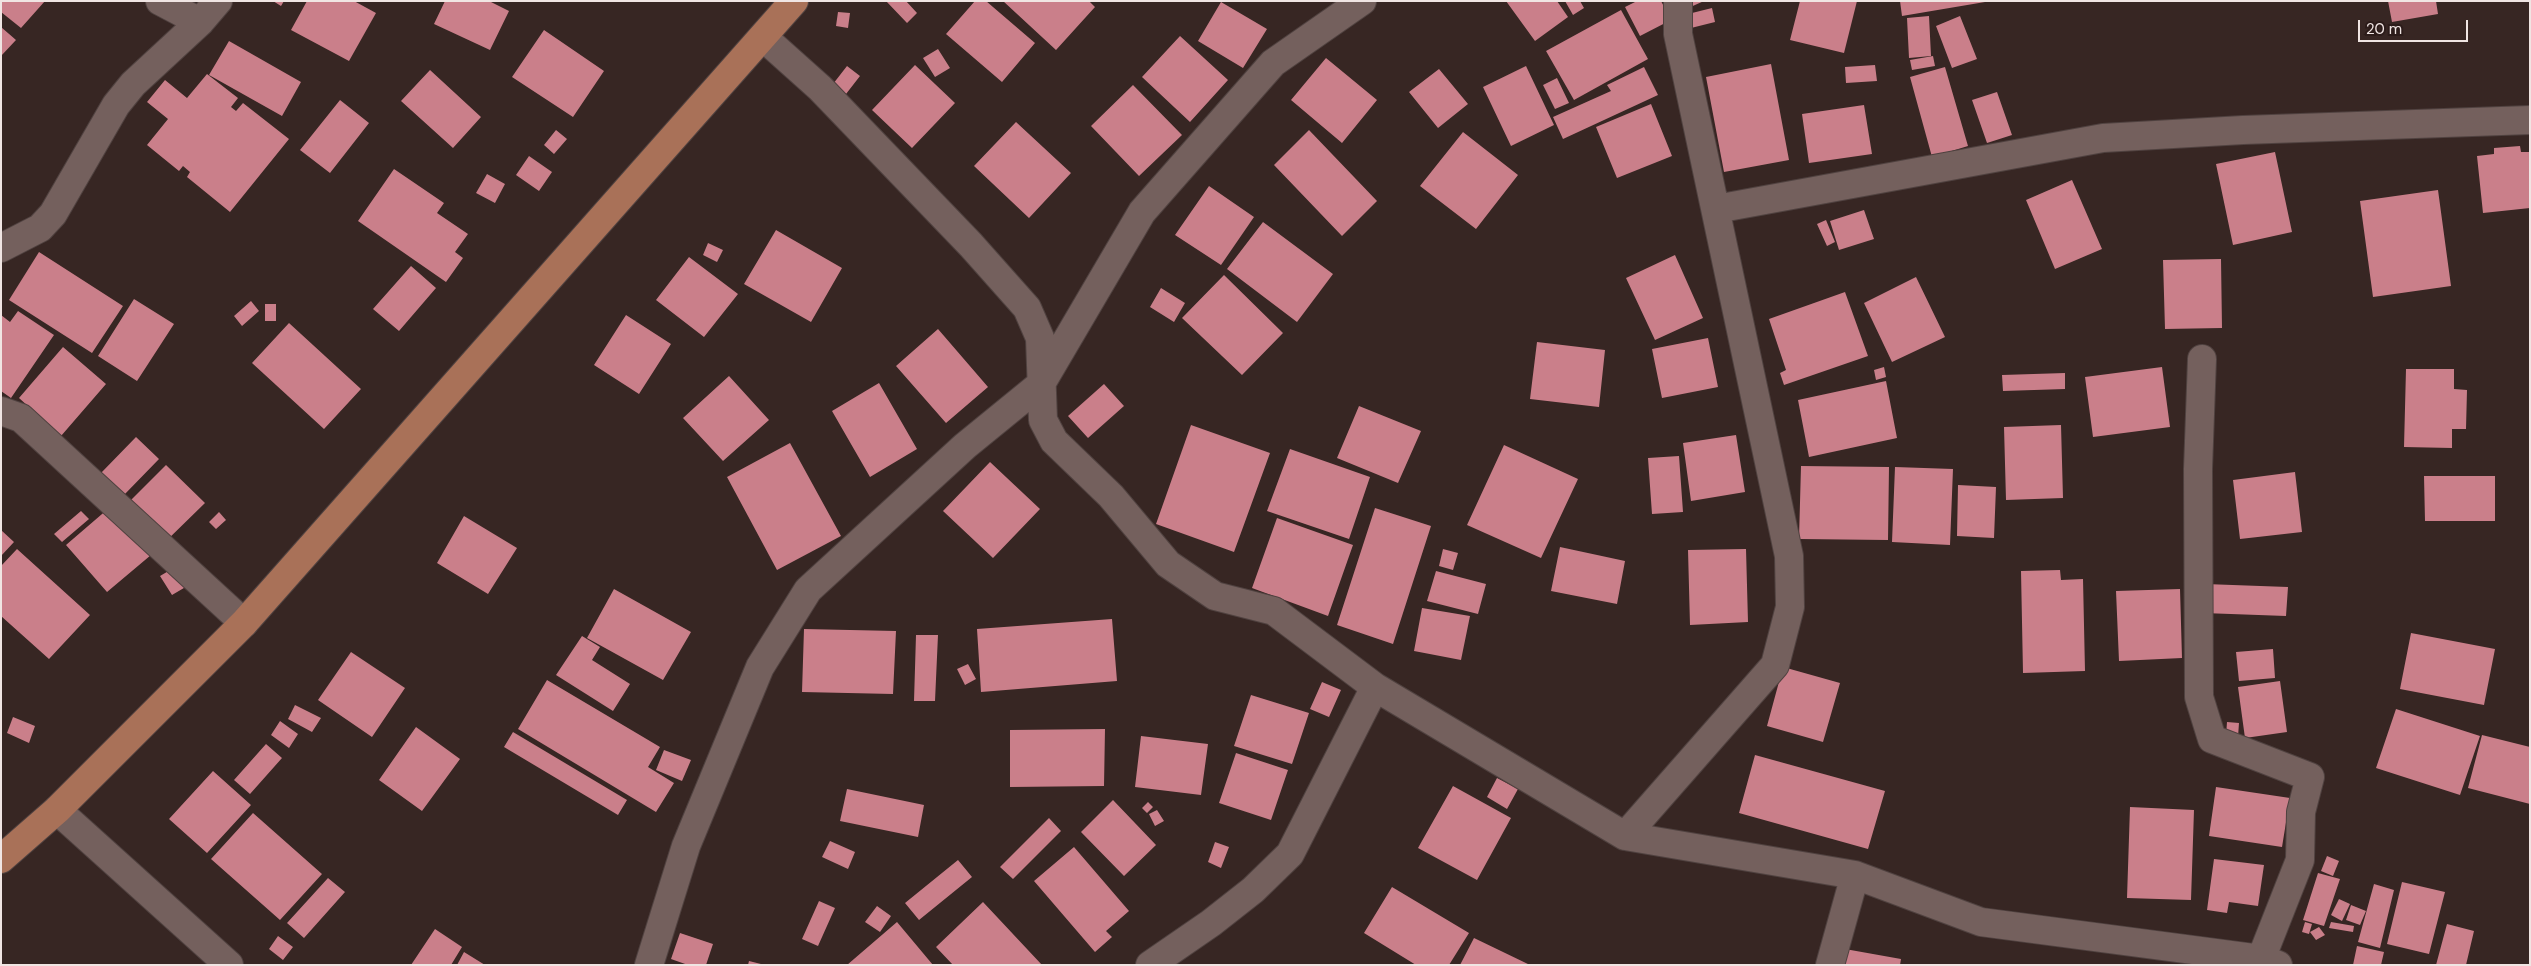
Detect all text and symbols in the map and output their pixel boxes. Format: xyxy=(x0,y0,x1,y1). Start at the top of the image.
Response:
scale bar xyxy=(2361,10,2471,42)
text: 20 m xyxy=(2366,19,2402,39)

